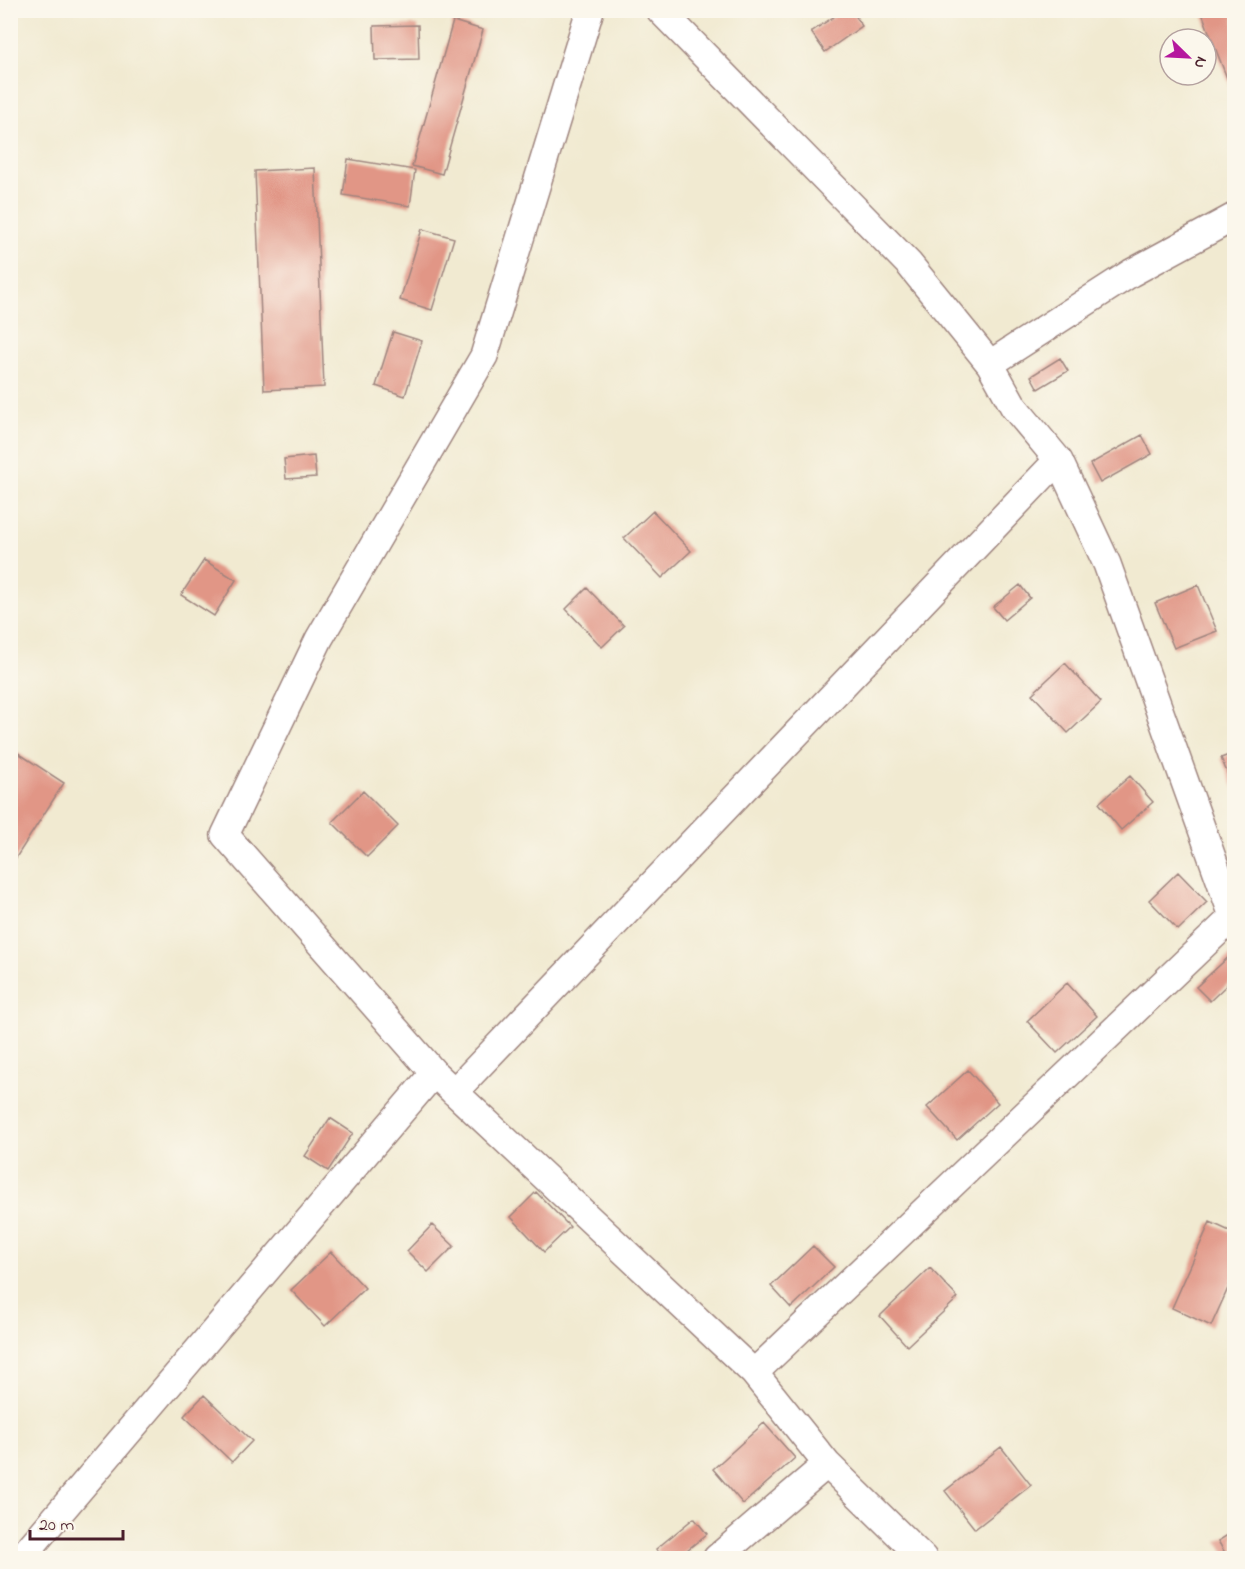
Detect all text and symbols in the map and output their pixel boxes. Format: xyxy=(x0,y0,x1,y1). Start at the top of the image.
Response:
north arrow xyxy=(1158,27,1218,87)
text: N xyxy=(1187,52,1213,72)
scale bar xyxy=(30,1503,123,1541)
text: 20 m xyxy=(39,1513,74,1539)

